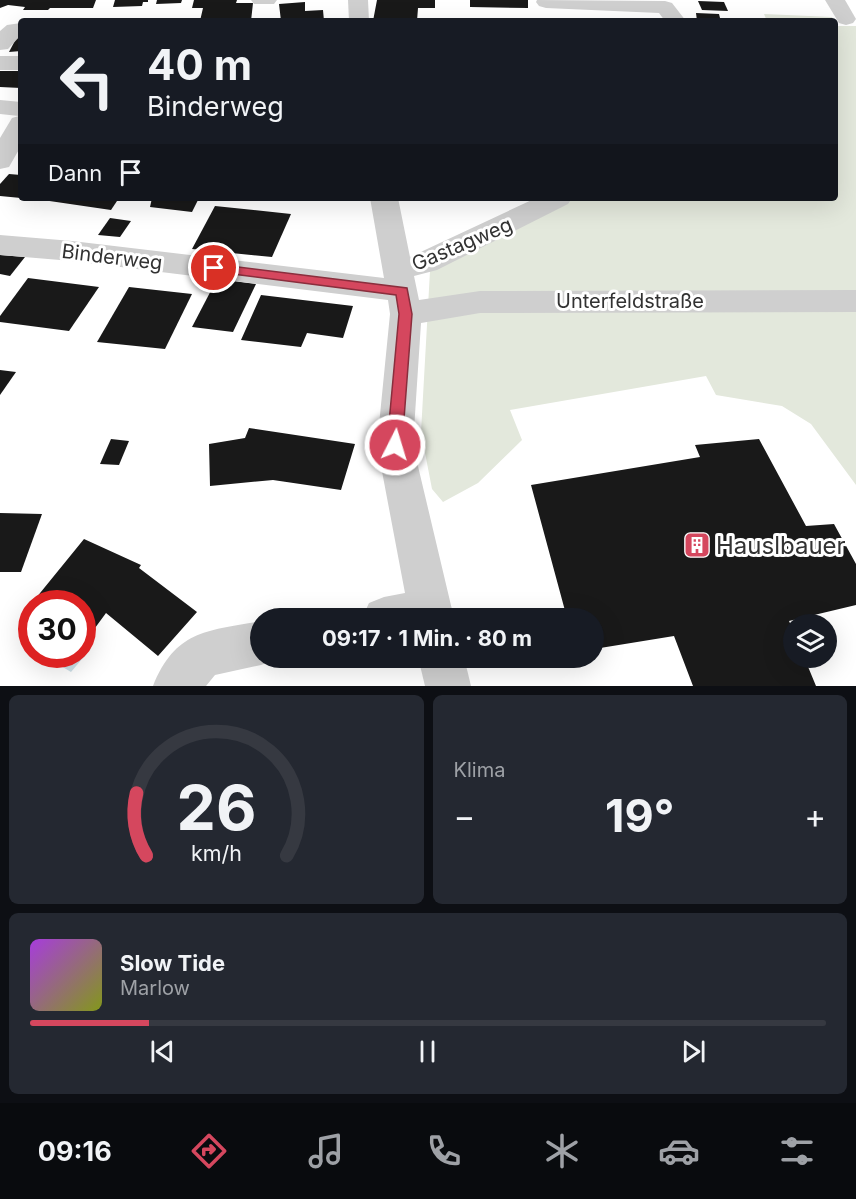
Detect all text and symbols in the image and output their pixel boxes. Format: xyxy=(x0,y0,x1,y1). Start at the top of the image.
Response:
text: 40 m xyxy=(147,39,252,90)
icon: left xyxy=(48,42,126,120)
text: Binderweg xyxy=(147,90,284,123)
icon: arrive xyxy=(114,156,147,189)
text: Dann xyxy=(48,160,102,186)
street label: Gastagweg xyxy=(408,212,516,276)
street label: Binderweg xyxy=(60,239,164,275)
pin xyxy=(188,242,239,293)
icon: arrive xyxy=(197,251,230,284)
street label: Unterfeldstraße xyxy=(556,289,704,313)
position arrow xyxy=(363,413,427,477)
building icon: Hauslbauer xyxy=(682,530,712,560)
place label: Hauslbauer xyxy=(716,531,846,560)
speed limit sign: 30 xyxy=(18,590,96,668)
map controls xyxy=(783,614,837,668)
button: layers xyxy=(783,614,837,668)
text: 09:17 · 1 Min. · 80 m xyxy=(322,625,532,651)
text: Klima xyxy=(454,758,505,782)
text: 26 xyxy=(176,770,256,845)
text: 19° xyxy=(605,788,674,843)
text: − xyxy=(454,796,475,836)
text: + xyxy=(804,796,826,836)
text: km/h xyxy=(191,841,242,867)
text: Slow Tide xyxy=(120,950,225,976)
text: Marlow xyxy=(120,976,190,1000)
icon: previous xyxy=(146,1035,179,1068)
icon: pause xyxy=(411,1035,444,1068)
icon: next xyxy=(677,1035,710,1068)
icon: directions xyxy=(188,1130,230,1172)
icon: music xyxy=(305,1130,347,1172)
icon: phone xyxy=(423,1130,465,1172)
icon: climate xyxy=(541,1130,583,1172)
icon: car xyxy=(658,1130,700,1172)
icon: filters xyxy=(776,1130,818,1172)
text: 09:16 xyxy=(38,1135,112,1168)

